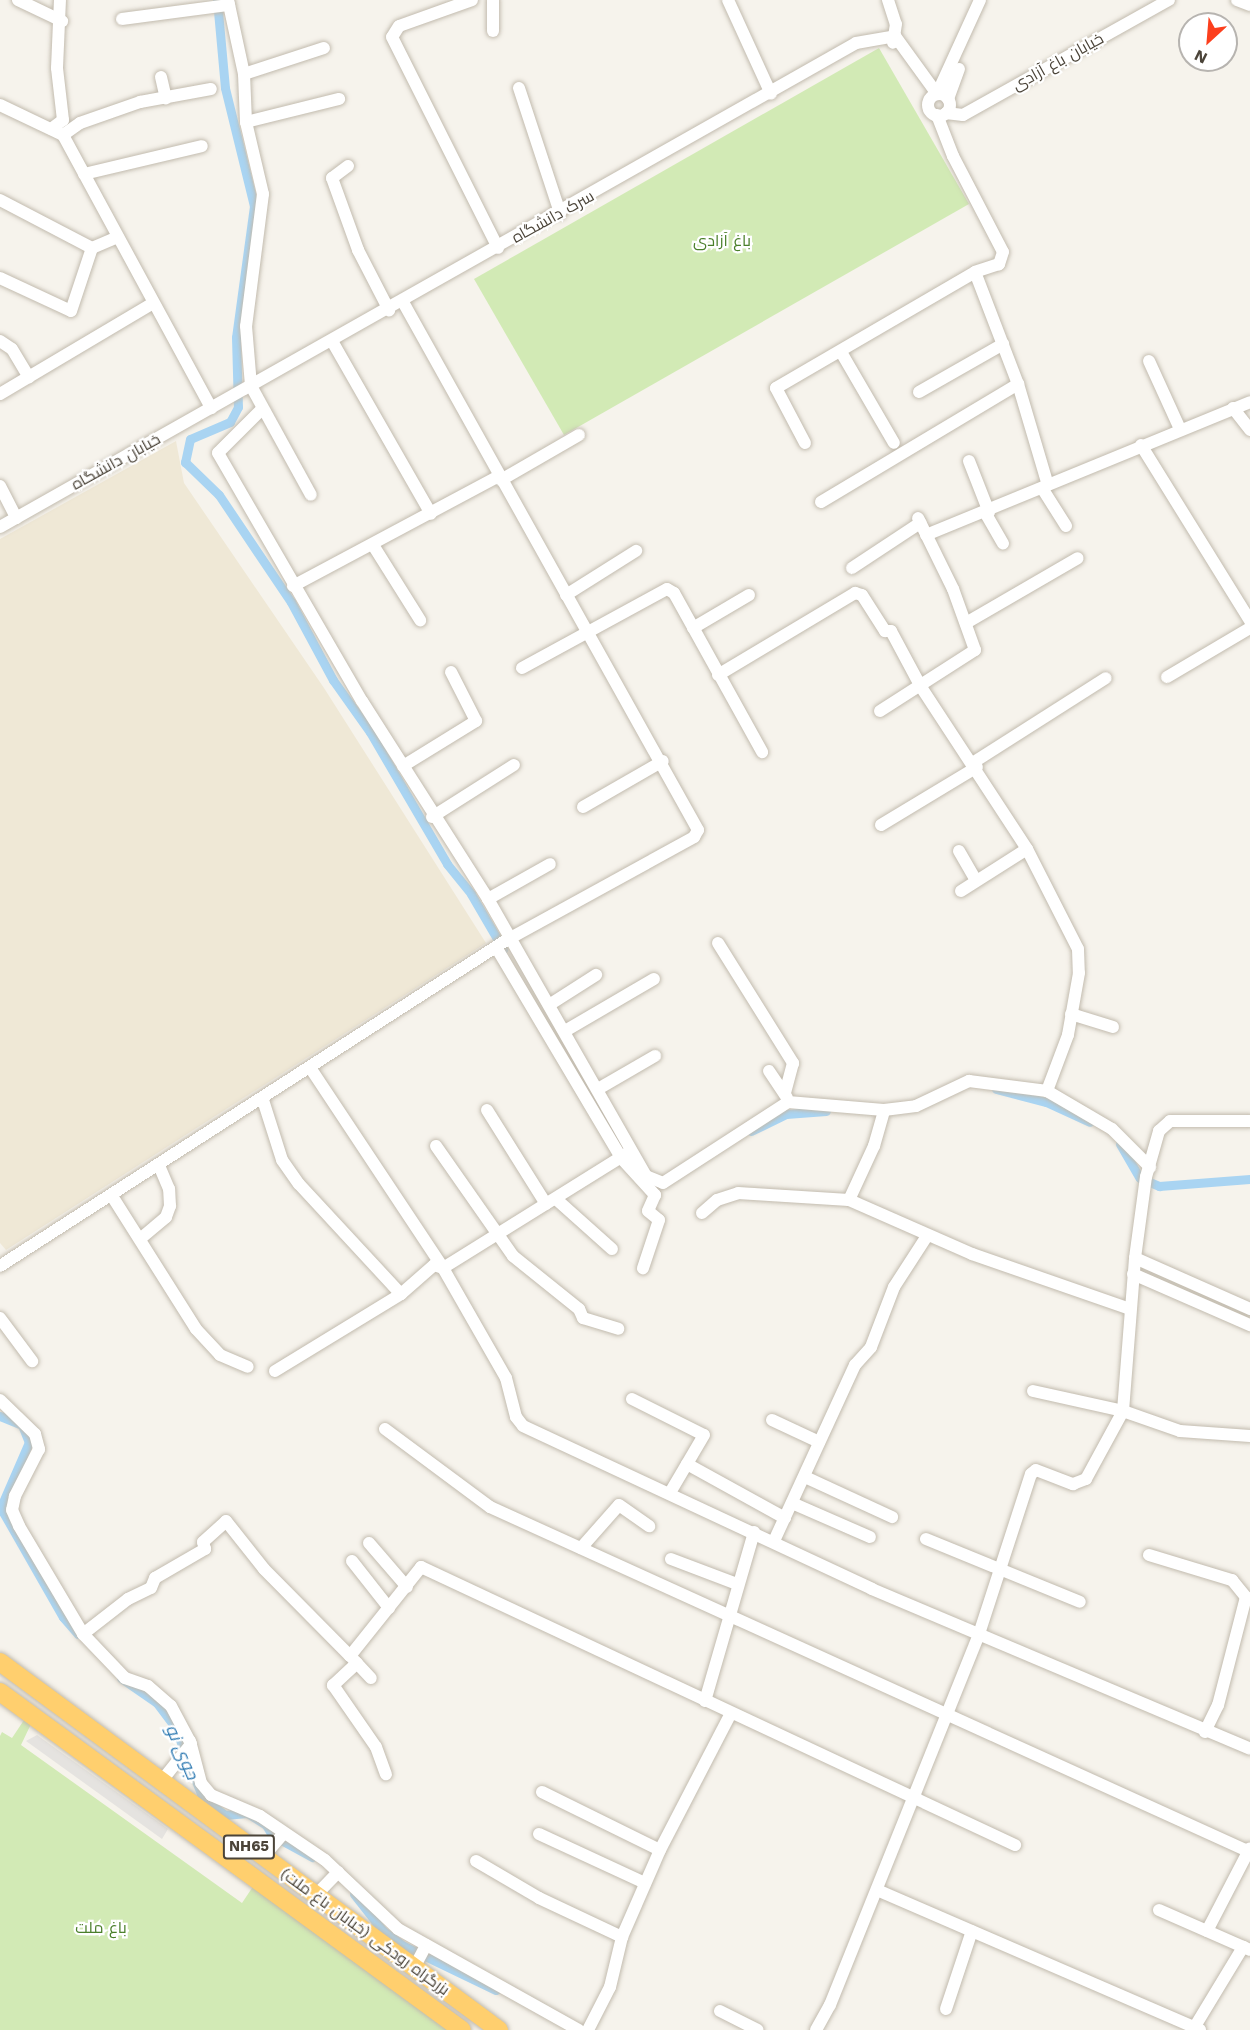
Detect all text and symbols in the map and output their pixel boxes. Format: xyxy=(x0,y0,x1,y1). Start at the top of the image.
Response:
north arrow xyxy=(1178,12,1238,72)
street label: خیابان باغ آزادی xyxy=(1009,29,1107,95)
text: N xyxy=(1191,46,1210,68)
street label: سرک دانشگاه xyxy=(508,186,598,248)
park label: باغ آزادی xyxy=(693,231,751,251)
street label: خیابان دانشگاه xyxy=(68,430,164,494)
water label: جوی نو xyxy=(161,1721,203,1783)
road number: NH65 xyxy=(222,1835,276,1859)
street label: بزرگراه رودکی (خیابان باغ ملت) xyxy=(277,1864,453,2000)
park label: باغ ملت xyxy=(75,1918,127,1938)

